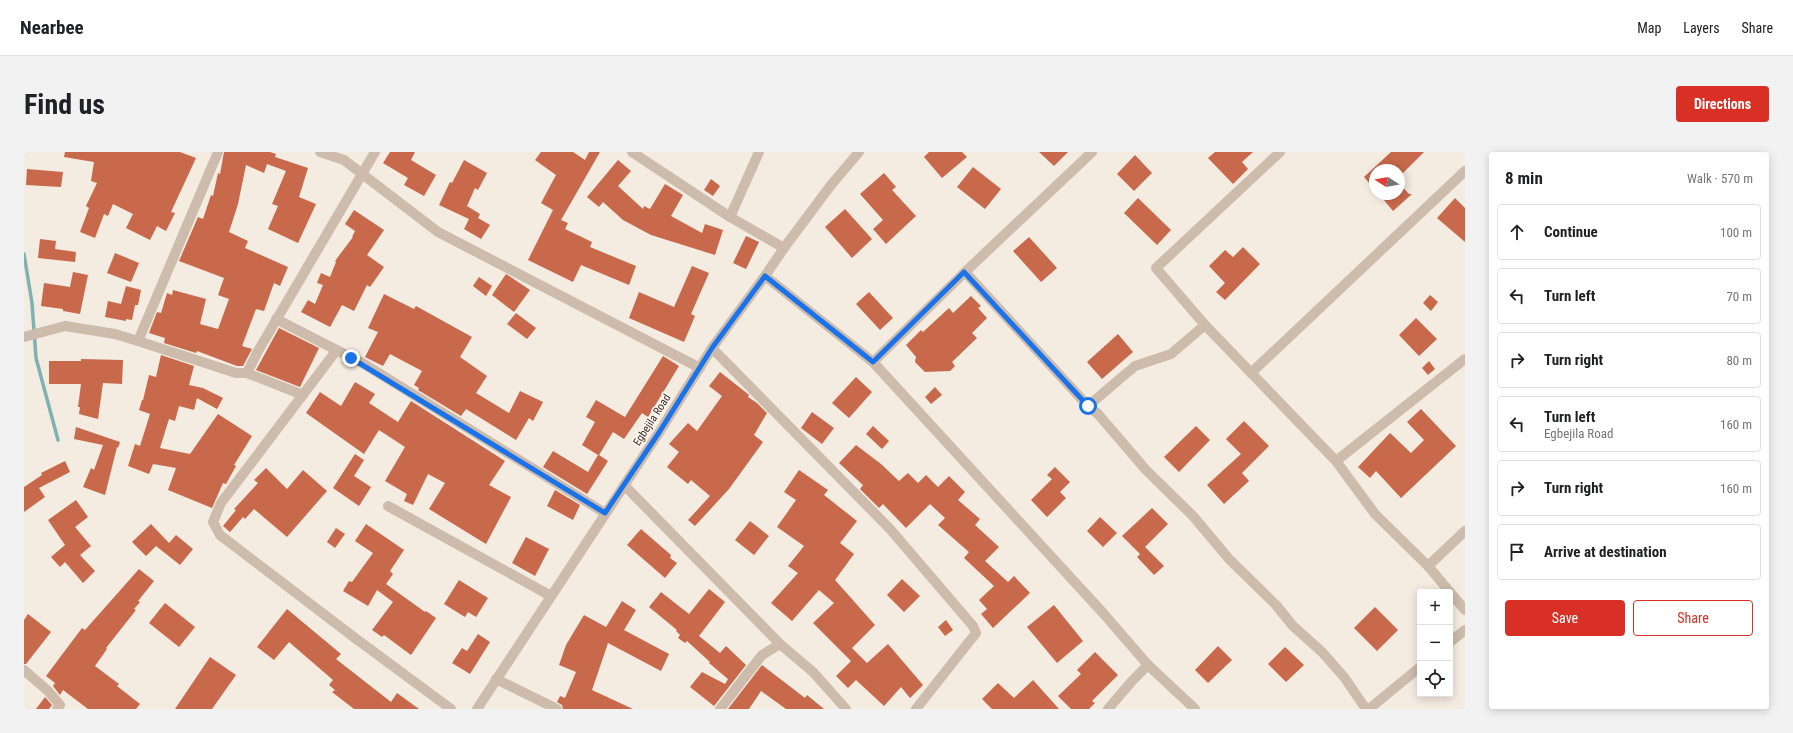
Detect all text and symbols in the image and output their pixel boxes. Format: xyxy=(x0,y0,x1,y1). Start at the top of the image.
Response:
text: Nearbee xyxy=(20,16,84,39)
text: Map xyxy=(1637,20,1661,36)
text: Layers xyxy=(1683,20,1720,36)
text: Share xyxy=(1742,20,1773,36)
button: Directions xyxy=(1676,86,1769,122)
text: Find us xyxy=(24,88,105,121)
north arrow xyxy=(1369,164,1405,200)
text: 8 min xyxy=(1505,168,1543,188)
text: Walk · 570 m xyxy=(1687,171,1753,186)
icon: ahead xyxy=(1506,221,1528,243)
text: Continue xyxy=(1544,223,1598,241)
text: 100 m xyxy=(1720,225,1752,240)
icon: left xyxy=(1506,285,1528,307)
text: Turn left xyxy=(1544,287,1595,305)
text: 70 m xyxy=(1726,289,1752,304)
route end xyxy=(342,349,360,367)
icon: right xyxy=(1506,349,1528,371)
text: Turn right xyxy=(1544,351,1603,369)
text: 80 m xyxy=(1726,353,1752,368)
street label: Egbejila Road xyxy=(631,392,673,448)
route start xyxy=(1079,397,1097,415)
text: Turn left xyxy=(1544,408,1595,426)
icon: left xyxy=(1506,413,1528,435)
text: 160 m xyxy=(1720,417,1752,432)
text: Egbejila Road xyxy=(1544,426,1613,441)
icon: right xyxy=(1506,477,1528,499)
text: Turn right xyxy=(1544,479,1603,497)
text: 160 m xyxy=(1720,481,1752,496)
icon: arrive xyxy=(1506,541,1528,563)
text: Arrive at destination xyxy=(1544,543,1667,561)
map controls xyxy=(1417,589,1453,697)
button: + xyxy=(1417,589,1453,625)
button: Save xyxy=(1505,600,1625,636)
button: Share xyxy=(1633,600,1753,636)
button: − xyxy=(1417,625,1453,661)
button: locate xyxy=(1417,661,1453,697)

